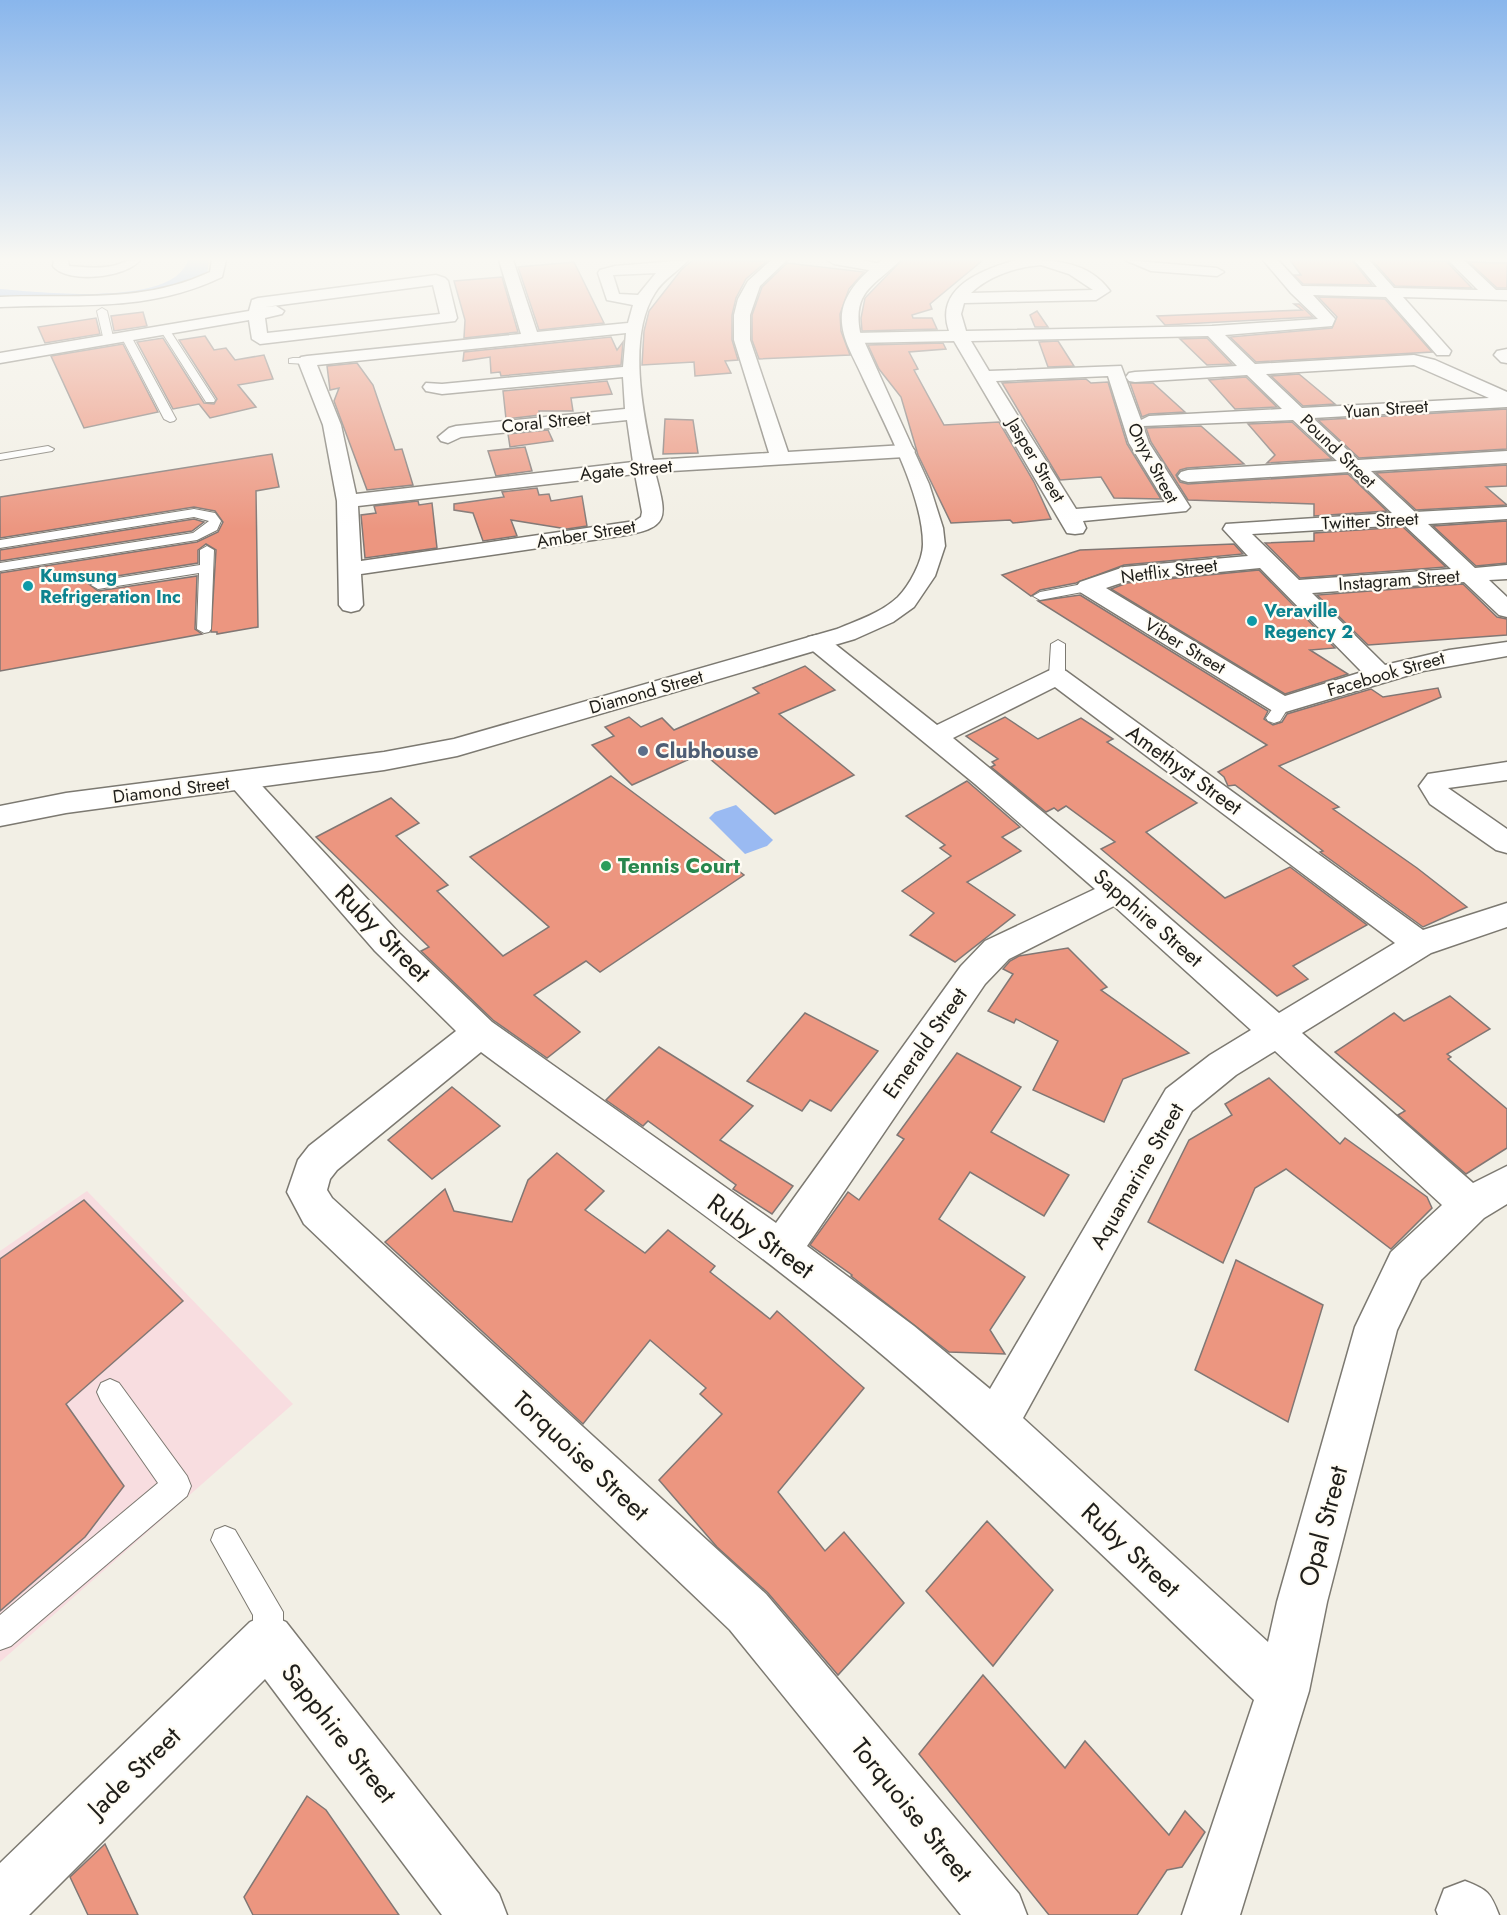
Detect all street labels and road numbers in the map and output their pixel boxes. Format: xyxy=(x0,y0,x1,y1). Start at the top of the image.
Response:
street label: Yuan Street xyxy=(1343,393,1430,425)
street label: Coral Street xyxy=(500,404,593,440)
street label: Pound Street xyxy=(1294,408,1382,494)
street label: Jasper Street xyxy=(1000,411,1072,508)
street label: Onyx Street xyxy=(1121,418,1185,509)
street label: Agate Street xyxy=(579,453,674,487)
street label: Twitter Street xyxy=(1321,505,1420,537)
street label: Amber Street xyxy=(535,513,638,555)
street label: Netflix Street xyxy=(1119,552,1220,590)
street label: Instagram Street xyxy=(1337,563,1461,597)
street label: Viber Street xyxy=(1139,612,1231,681)
street label: Facebook Street xyxy=(1324,645,1448,703)
street label: Diamond Street xyxy=(586,663,707,721)
street label: Amethyst Street xyxy=(1120,718,1248,822)
street label: Diamond Street xyxy=(111,770,232,810)
street label: Sapphire Street xyxy=(1087,862,1209,974)
street label: Ruby Street xyxy=(326,875,440,991)
street label: Emerald Street xyxy=(876,981,974,1105)
street label: Aquamarine Street xyxy=(1083,1097,1191,1255)
street label: Ruby Street xyxy=(700,1184,823,1288)
street label: Torquoise Street xyxy=(504,1382,659,1530)
street label: Opal Street xyxy=(1289,1461,1358,1591)
street label: Ruby Street xyxy=(1073,1494,1190,1607)
street label: Sapphire Street xyxy=(272,1655,406,1812)
street label: Jade Street xyxy=(77,1717,190,1828)
street label: Torquoise Street xyxy=(842,1730,982,1891)

